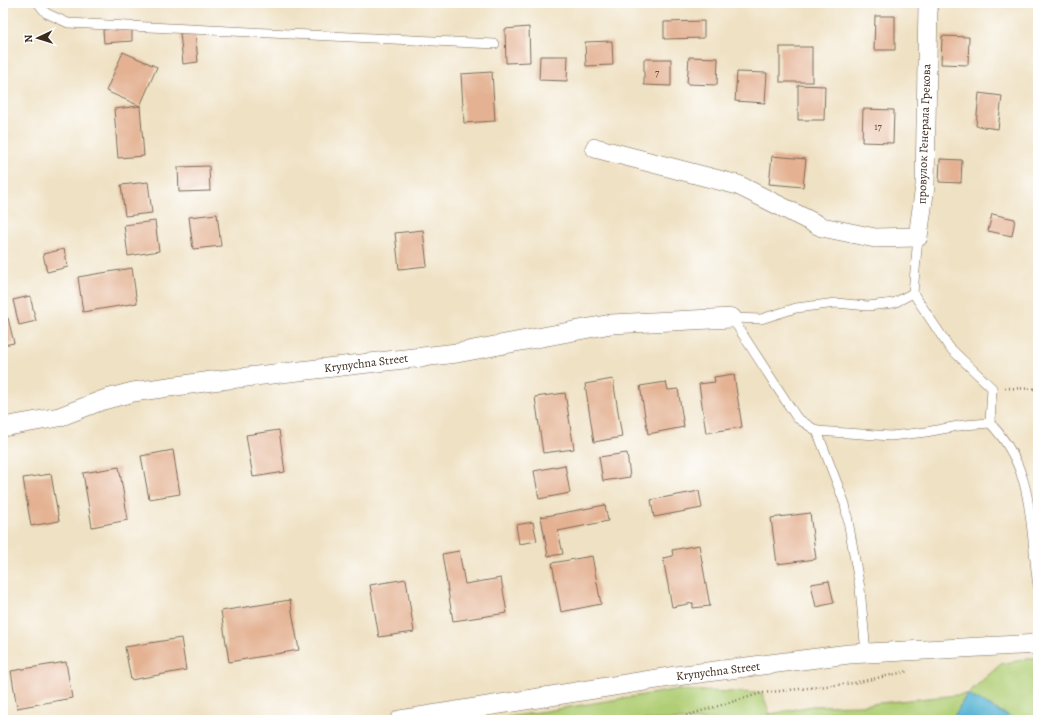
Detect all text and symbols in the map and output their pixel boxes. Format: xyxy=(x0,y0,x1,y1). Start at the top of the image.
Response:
north arrow xyxy=(18,18,58,58)
text: N xyxy=(21,34,36,43)
street label: провулок Генерала Грекова xyxy=(914,63,934,204)
house number: 7 xyxy=(655,66,660,79)
house number: 17 xyxy=(874,120,883,133)
street label: Krynychna Street xyxy=(323,350,409,376)
street label: Krynychna Street xyxy=(675,658,761,684)

